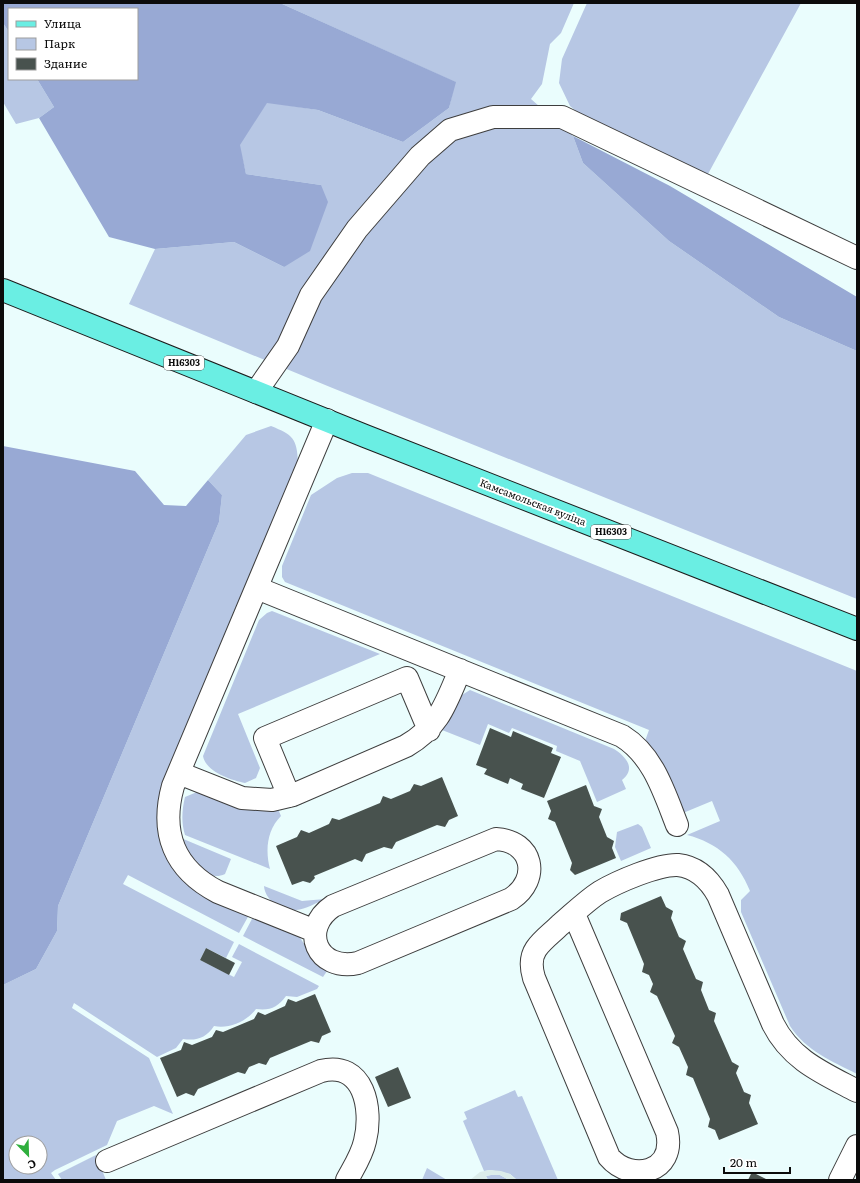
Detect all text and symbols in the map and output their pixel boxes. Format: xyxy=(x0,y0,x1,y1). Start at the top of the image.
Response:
legend xyxy=(8,8,138,80)
text: Улица xyxy=(44,14,82,32)
text: Парк xyxy=(44,34,75,52)
text: Здание xyxy=(44,54,87,72)
road number: Н16303 xyxy=(164,356,204,370)
street label: Камсамольская вуліца xyxy=(478,474,589,529)
road number: Н16303 xyxy=(591,525,631,539)
north arrow xyxy=(8,1135,48,1175)
scale bar xyxy=(724,1149,790,1175)
text: 20 m xyxy=(730,1153,757,1171)
text: С xyxy=(25,1156,39,1174)

